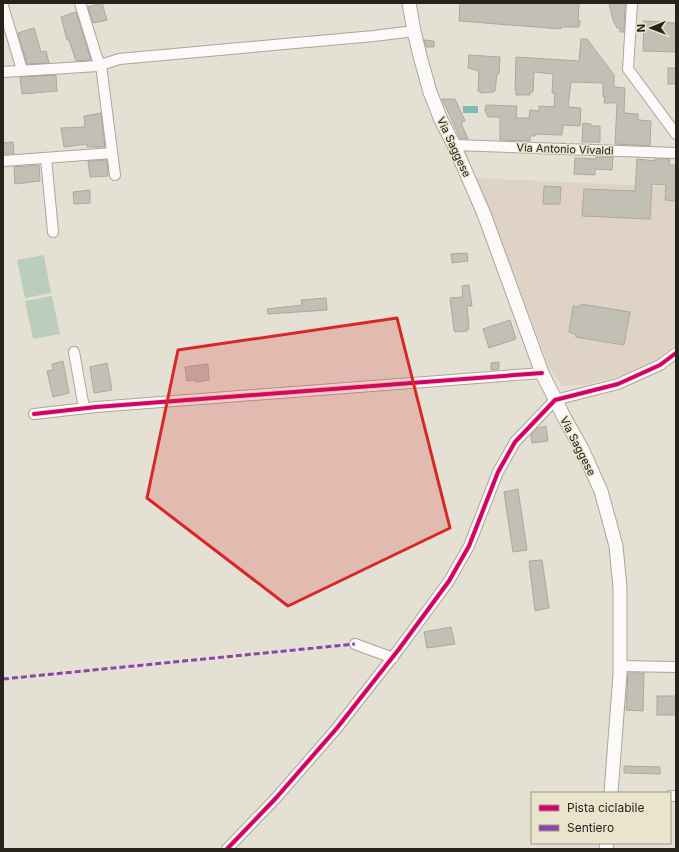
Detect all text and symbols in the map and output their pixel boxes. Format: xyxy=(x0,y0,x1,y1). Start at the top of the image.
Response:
north arrow xyxy=(631,8,671,48)
text: N xyxy=(634,24,648,32)
street label: Via Saggese xyxy=(434,115,474,179)
street label: Via Antonio Vivaldi xyxy=(516,140,614,158)
street label: Via Saggese xyxy=(557,414,599,478)
legend xyxy=(531,792,671,844)
text: Pista ciclabile xyxy=(567,800,644,815)
text: Sentiero xyxy=(567,820,614,835)

